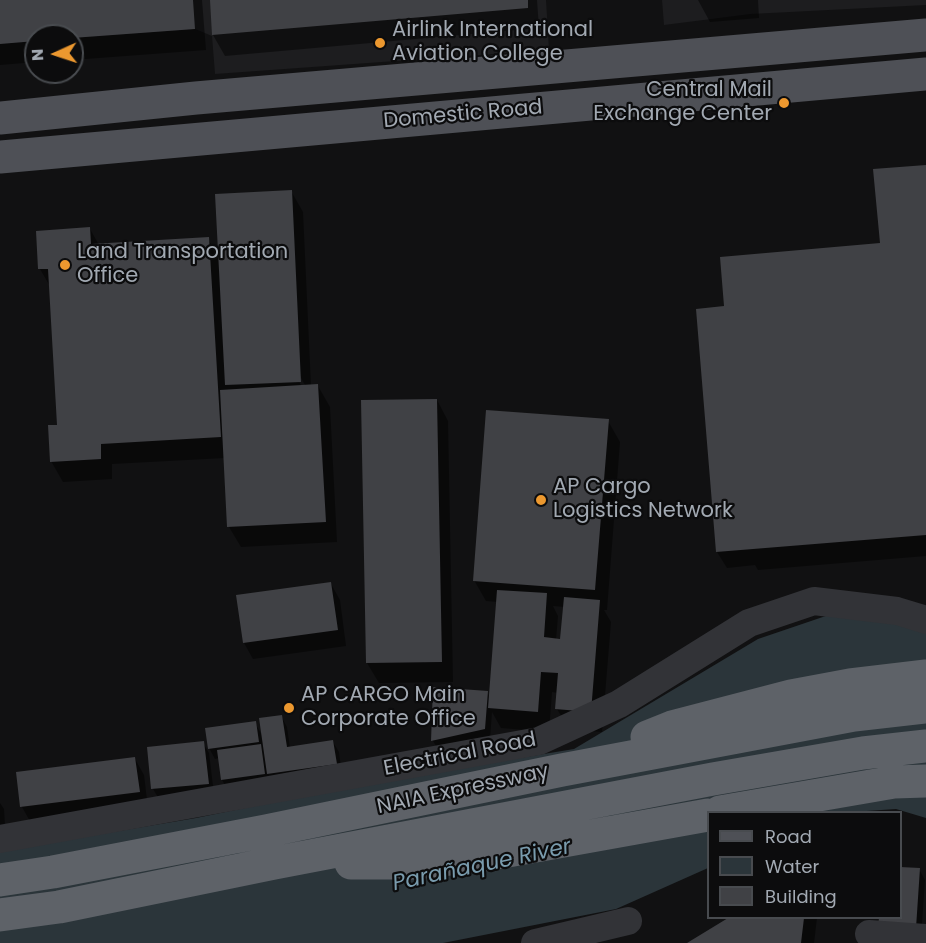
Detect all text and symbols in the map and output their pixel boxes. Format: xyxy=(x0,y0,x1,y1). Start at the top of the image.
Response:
place label: Airlink International Aviation College xyxy=(392,18,593,68)
north arrow xyxy=(24,24,84,84)
marker: Airlink International Aviation College xyxy=(373,36,387,50)
text: N xyxy=(26,48,49,61)
place label: Central Mail Exchange Center xyxy=(593,78,772,128)
street label: Domestic Road xyxy=(382,95,544,135)
marker: Central Mail Exchange Center xyxy=(777,96,791,110)
place label: Land Transportation Office xyxy=(77,240,288,290)
marker: Land Transportation Office xyxy=(58,258,72,272)
place label: AP Cargo Logistics Network xyxy=(553,475,733,525)
marker: AP Cargo Logistics Network xyxy=(534,493,548,507)
place label: AP CARGO Main Corporate Office xyxy=(301,683,476,733)
marker: AP CARGO Main Corporate Office xyxy=(282,701,296,715)
street label: Electrical Road xyxy=(382,728,538,782)
street label: NAIA Expressway xyxy=(375,759,551,821)
legend xyxy=(707,811,902,919)
text: Road xyxy=(765,824,812,849)
water label: Parañaque River xyxy=(390,834,574,898)
text: Water xyxy=(765,854,819,879)
text: Building xyxy=(765,884,837,909)

